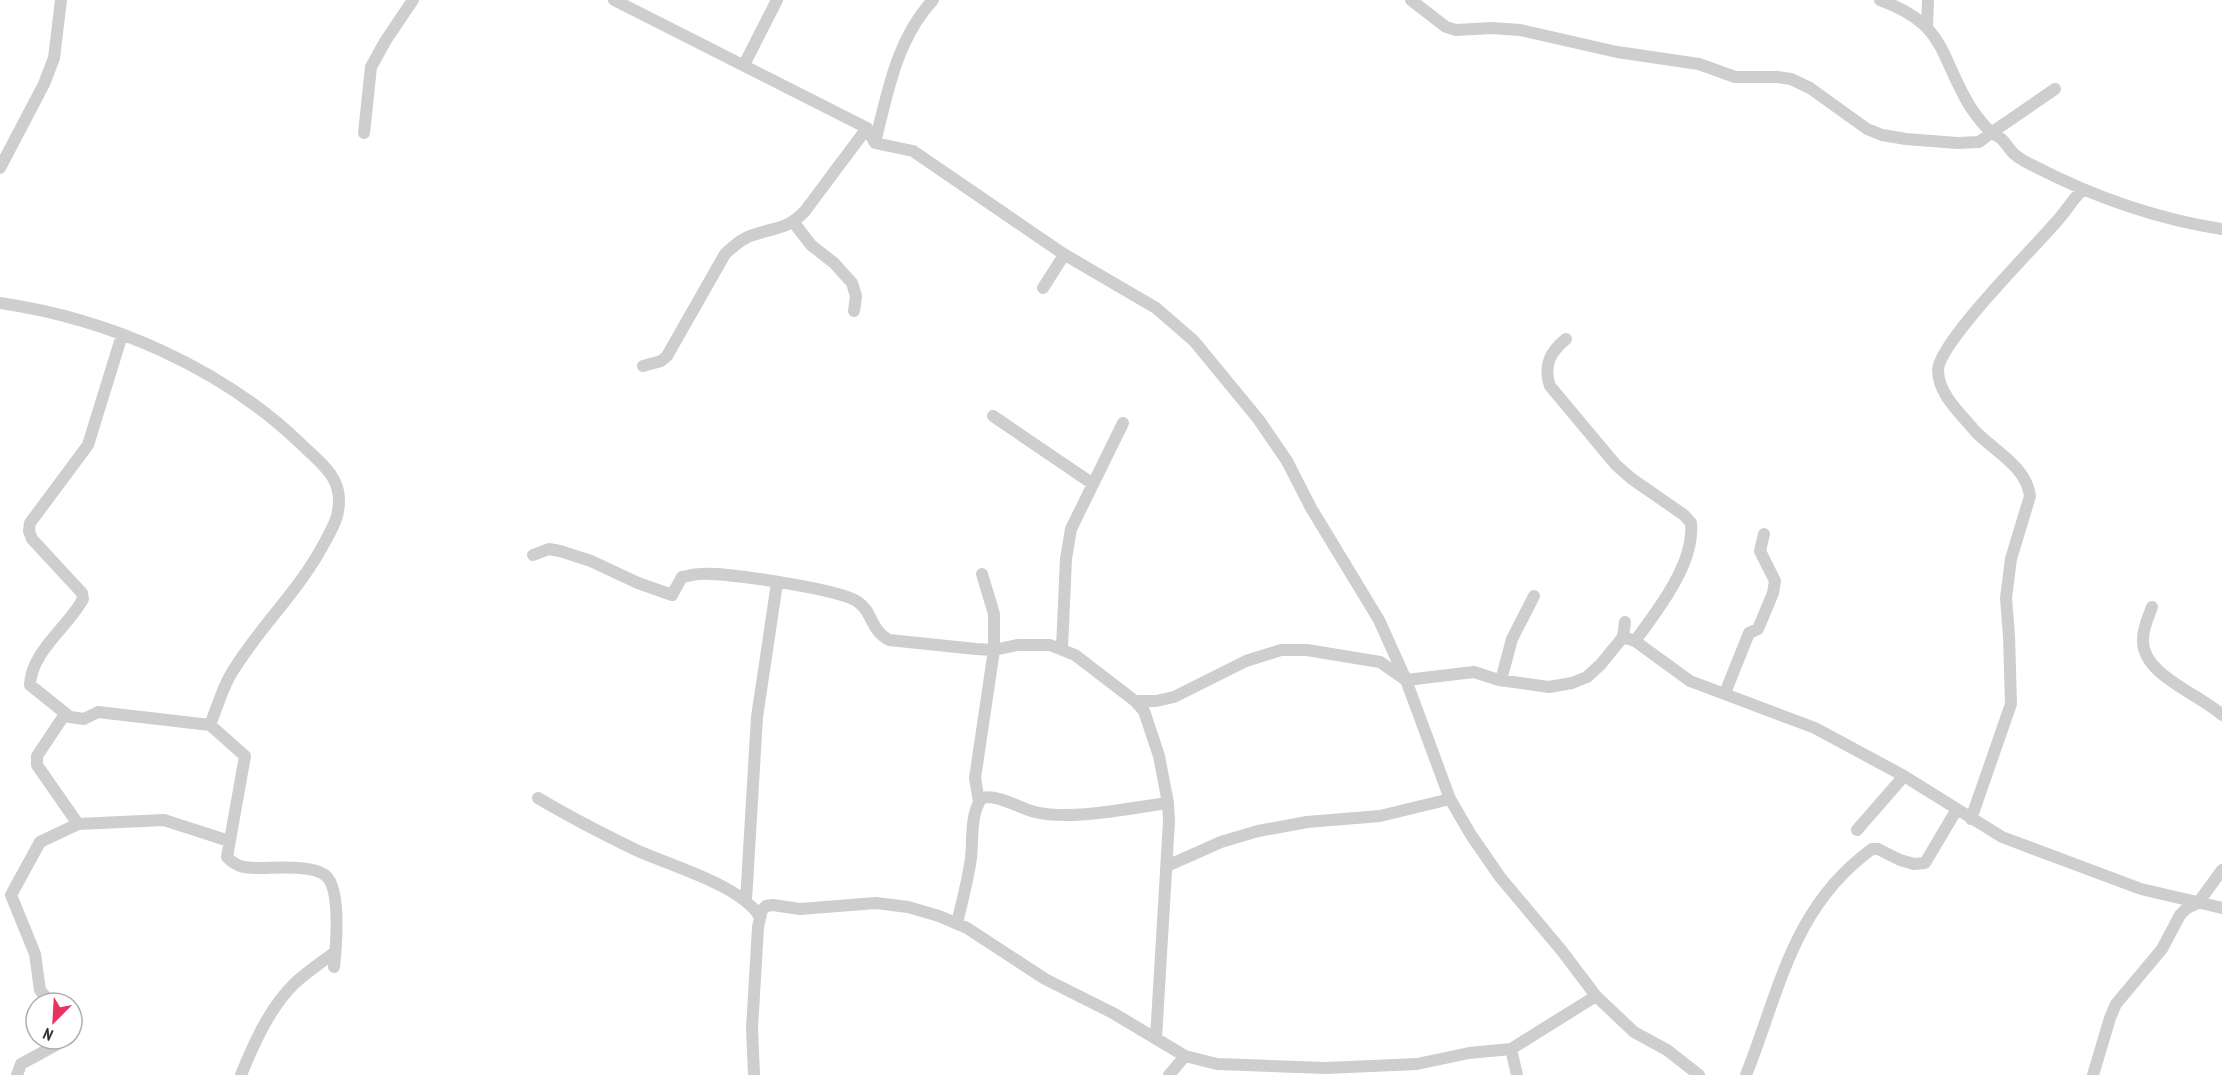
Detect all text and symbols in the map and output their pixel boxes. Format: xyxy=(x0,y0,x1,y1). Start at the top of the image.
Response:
north arrow xyxy=(24,991,84,1051)
text: N xyxy=(40,1024,56,1046)

